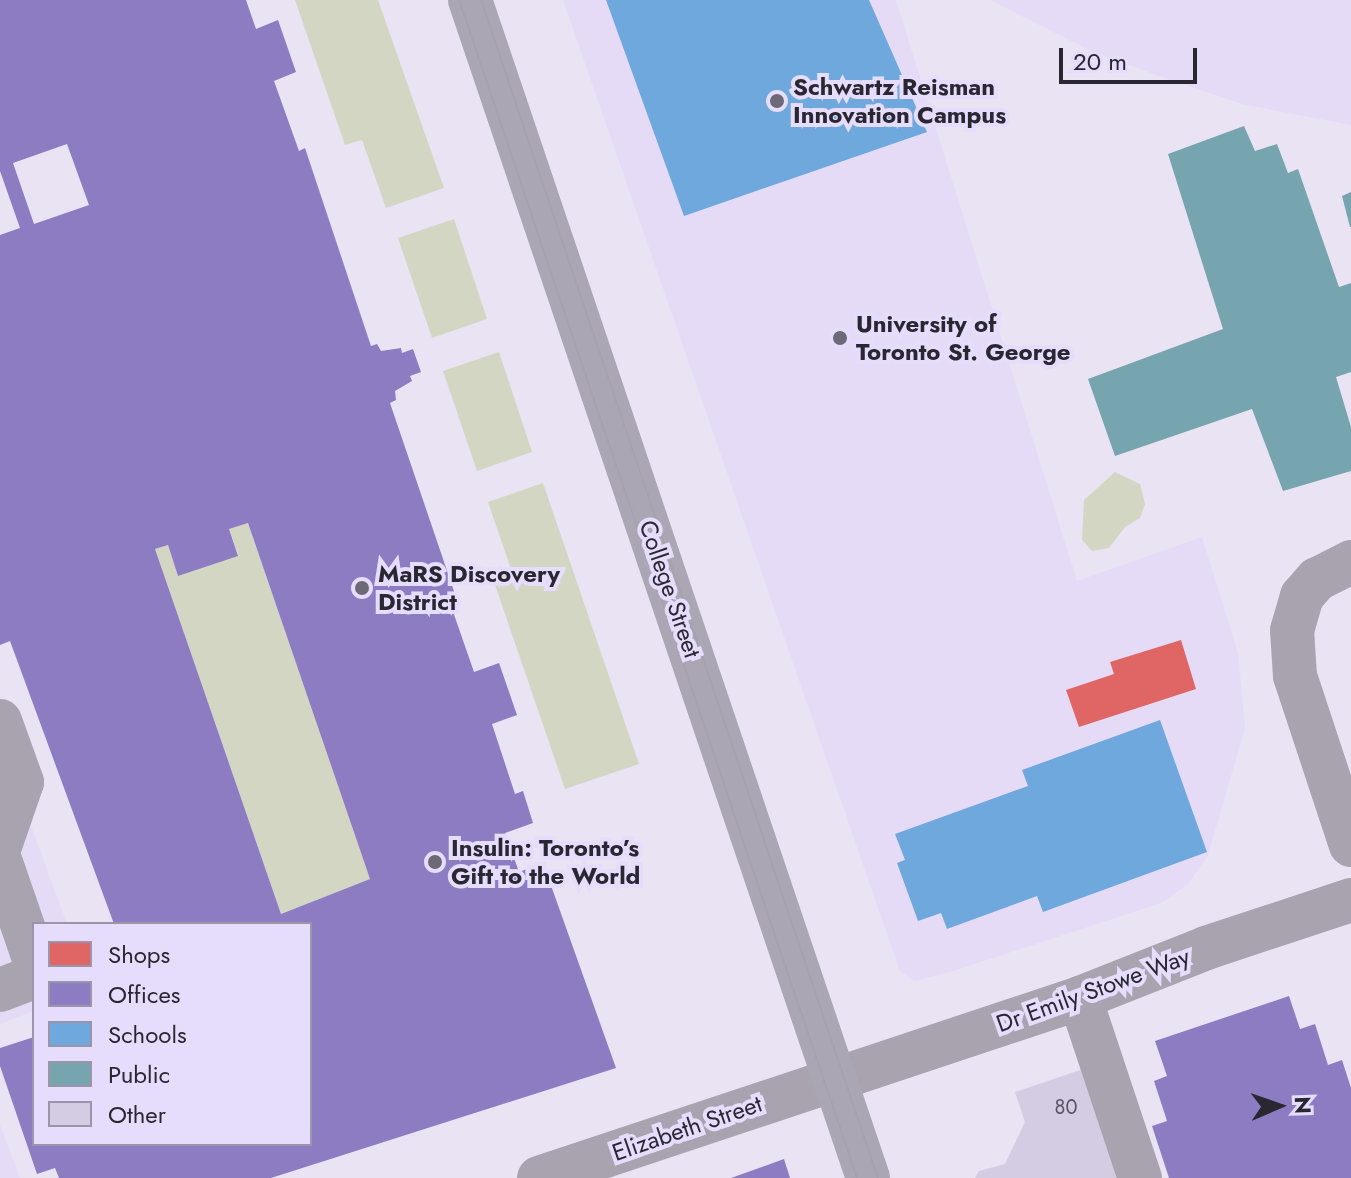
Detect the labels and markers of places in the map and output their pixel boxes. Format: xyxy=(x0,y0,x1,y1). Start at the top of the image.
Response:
place label: Schwartz Reisman Innovation Campus xyxy=(793,73,1006,129)
marker: Schwartz Reisman Innovation Campus xyxy=(768,92,786,110)
place label: University of Toronto St. George xyxy=(856,310,1071,366)
marker: University of Toronto St. George xyxy=(831,329,849,347)
place label: MaRS Discovery District xyxy=(378,560,560,616)
marker: MaRS Discovery District xyxy=(353,579,371,597)
place label: Insulin: Toronto’s Gift to the World xyxy=(451,834,640,890)
marker: Insulin: Toronto’s Gift to the World xyxy=(426,853,444,871)

